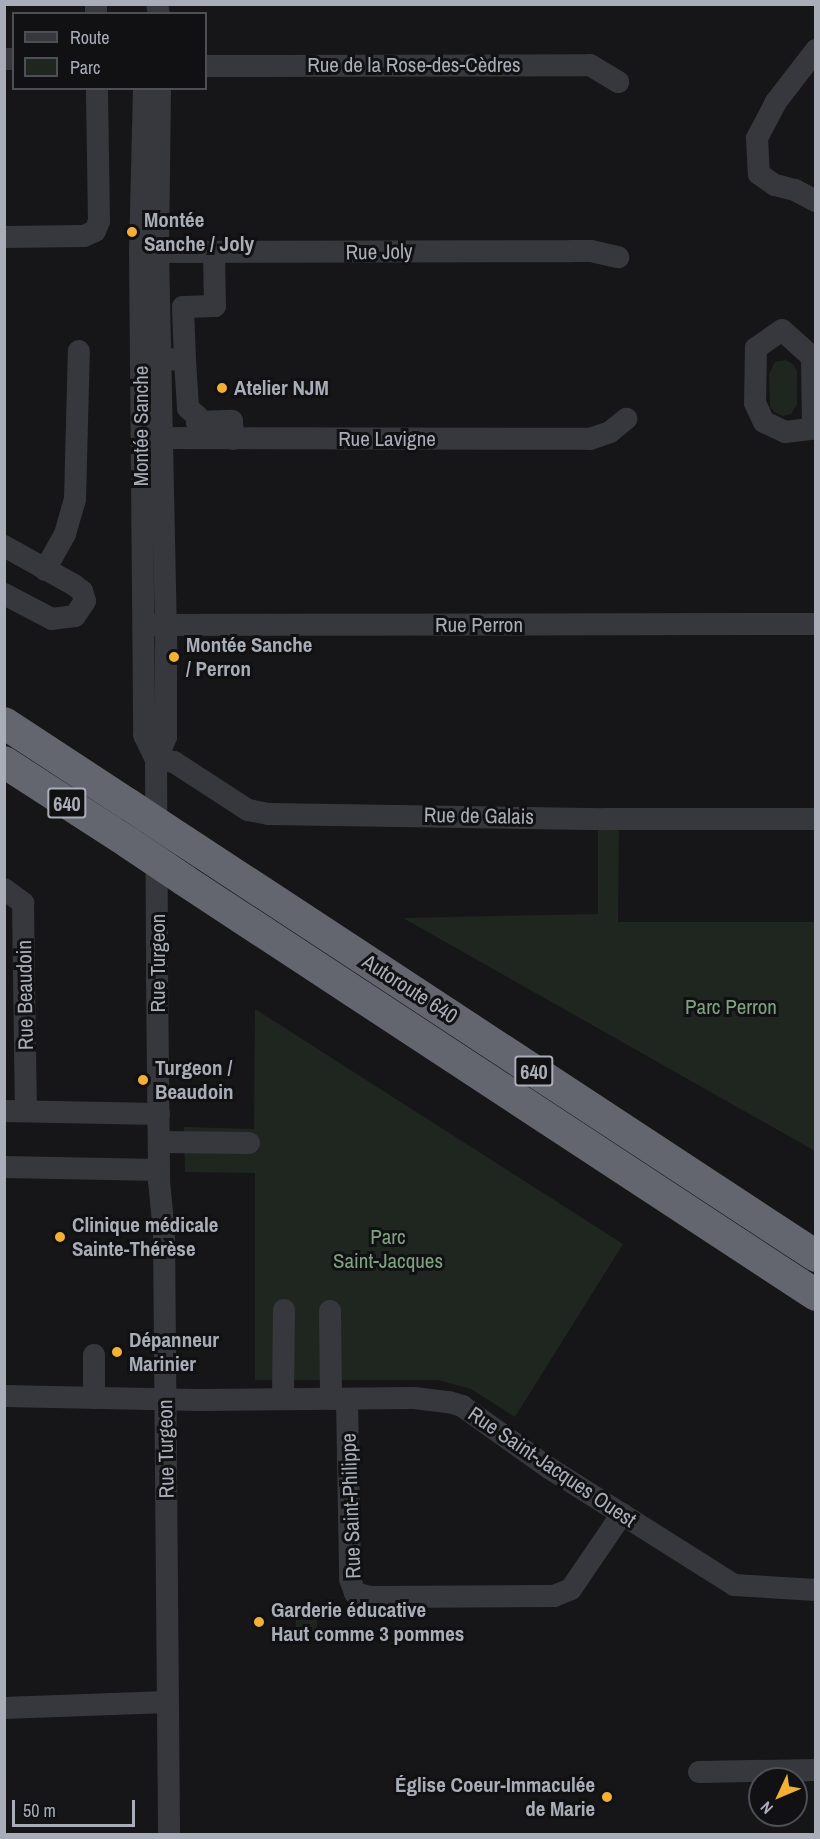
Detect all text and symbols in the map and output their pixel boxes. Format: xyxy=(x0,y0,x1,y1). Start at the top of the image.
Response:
legend xyxy=(12,12,207,90)
text: Route xyxy=(70,25,109,50)
street label: Rue de la Rose-des-Cèdres xyxy=(307,52,521,78)
text: Parc xyxy=(70,55,100,80)
place label: Montée Sanche / Joly xyxy=(144,207,254,257)
marker: Montée Sanche / Joly xyxy=(125,225,139,239)
street label: Rue Joly xyxy=(345,239,413,265)
street label: Montée Sanche xyxy=(128,366,154,486)
place label: Atelier NJM xyxy=(234,375,329,401)
marker: Atelier NJM xyxy=(215,381,229,395)
street label: Rue Lavigne xyxy=(338,426,436,452)
street label: Rue Perron xyxy=(435,612,523,638)
place label: Montée Sanche / Perron xyxy=(186,632,312,682)
marker: Montée Sanche / Perron xyxy=(167,650,181,664)
road number: 640 xyxy=(46,786,88,820)
street label: Rue de Galais xyxy=(424,802,534,830)
street label: Rue Turgeon xyxy=(145,913,171,1013)
street label: Rue Beaudoin xyxy=(11,940,39,1050)
street label: Autoroute 640 xyxy=(358,949,462,1029)
park label: Parc Perron xyxy=(685,994,777,1020)
road number: 640 xyxy=(513,1054,555,1088)
place label: Turgeon / Beaudoin xyxy=(155,1055,233,1105)
marker: Turgeon / Beaudoin xyxy=(136,1073,150,1087)
place label: Clinique médicale Sainte-Thérèse xyxy=(72,1212,218,1262)
park label: Parc Saint-Jacques xyxy=(333,1224,443,1274)
marker: Clinique médicale Sainte-Thérèse xyxy=(53,1230,67,1244)
place label: Dépanneur Marinier xyxy=(129,1327,219,1377)
marker: Dépanneur Marinier xyxy=(110,1345,124,1359)
street label: Rue Turgeon xyxy=(153,1399,179,1499)
street label: Rue Saint-Jacques Ouest xyxy=(463,1401,641,1533)
street label: Rue Saint-Philippe xyxy=(336,1433,366,1579)
place label: Garderie éducative Haut comme 3 pommes xyxy=(271,1597,464,1647)
marker: Garderie éducative Haut comme 3 pommes xyxy=(252,1615,266,1629)
north arrow xyxy=(748,1767,808,1827)
place label: Église Coeur-Immaculée de Marie xyxy=(395,1772,595,1822)
scale bar xyxy=(15,1788,138,1826)
marker: Église Coeur-Immaculée de Marie xyxy=(600,1790,614,1804)
text: N xyxy=(755,1797,778,1819)
text: 50 m xyxy=(23,1798,56,1823)

